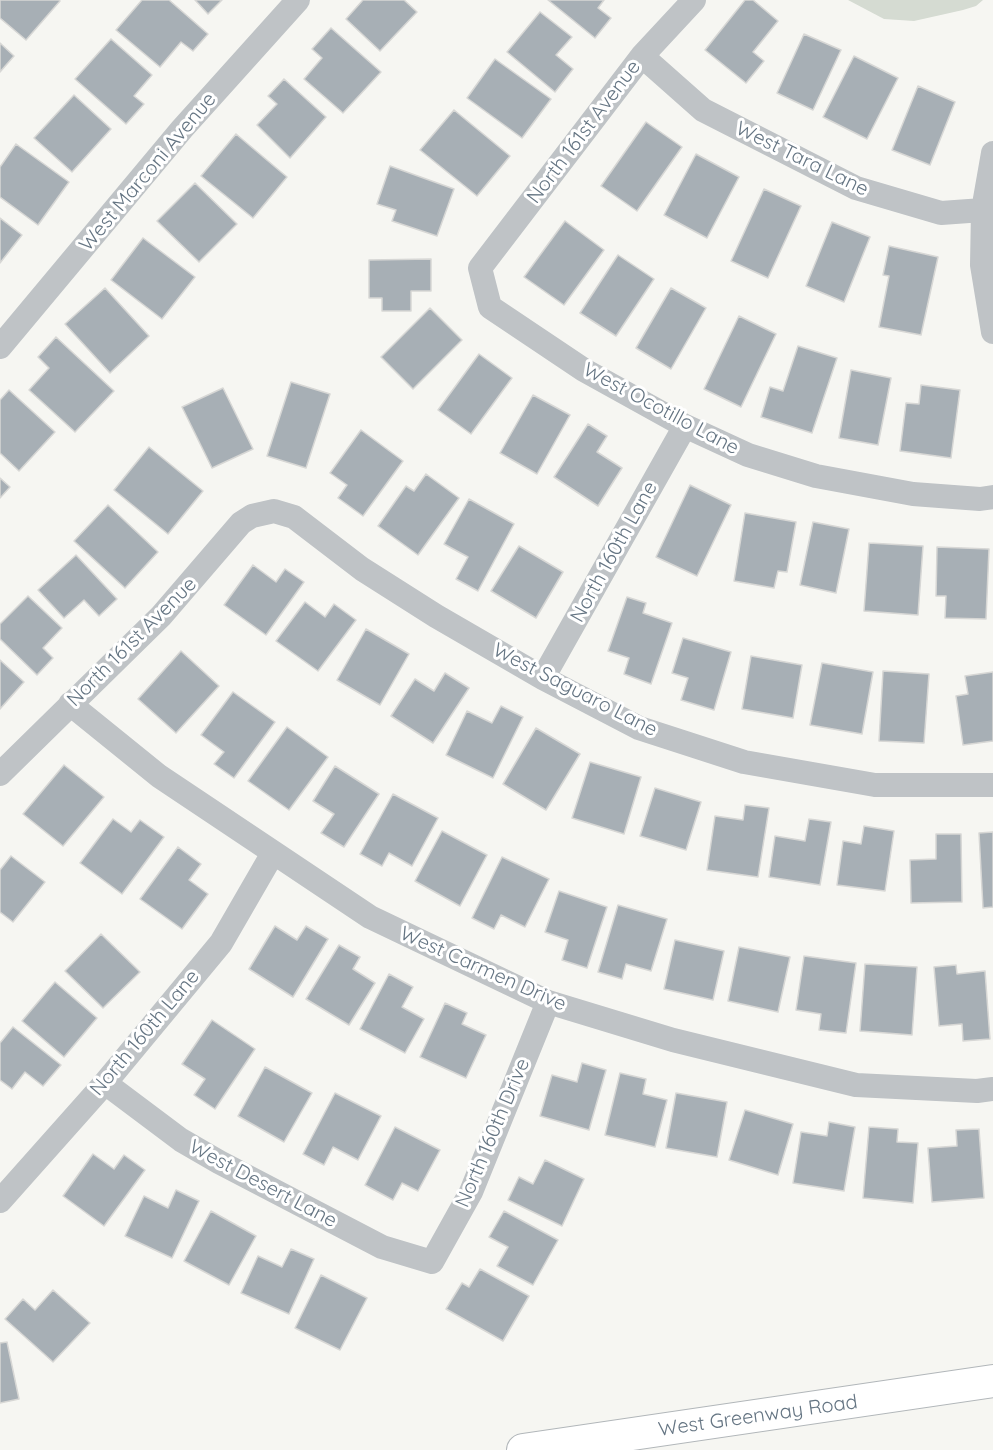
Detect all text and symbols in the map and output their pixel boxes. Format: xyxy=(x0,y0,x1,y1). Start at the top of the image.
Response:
street label: North 161st Avenue xyxy=(522,56,646,208)
street label: West Marconi Avenue xyxy=(75,88,221,256)
street label: West Tara Lane xyxy=(732,116,872,202)
street label: West Ocotillo Lane xyxy=(579,358,743,460)
street label: North 160th Lane xyxy=(565,477,663,627)
street label: North 161st Avenue xyxy=(62,572,202,712)
street label: West Saguaro Lane xyxy=(489,638,661,742)
street label: West Carmen Drive xyxy=(396,922,570,1016)
street label: North 160th Lane xyxy=(85,965,205,1101)
street label: North 160th Drive xyxy=(451,1055,535,1211)
street label: West Desert Lane xyxy=(185,1135,341,1233)
street label: West Greenway Road xyxy=(657,1390,859,1442)

